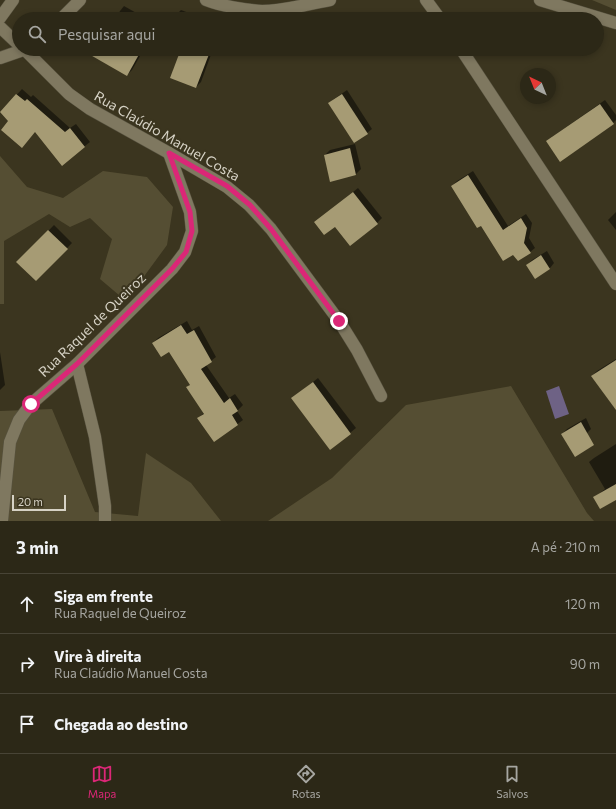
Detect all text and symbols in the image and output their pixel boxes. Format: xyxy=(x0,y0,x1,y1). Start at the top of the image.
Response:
search box xyxy=(12,12,604,56)
icon: search xyxy=(26,23,48,45)
text: Pesquisar aqui xyxy=(58,25,155,43)
north arrow xyxy=(520,68,556,104)
street label: Rua Claúdio Manuel Costa xyxy=(91,87,243,184)
street label: Rua Raquel de Queiroz xyxy=(35,269,149,380)
route end xyxy=(330,312,348,330)
route start xyxy=(22,395,40,413)
scale bar xyxy=(12,493,66,512)
text: 20 m xyxy=(18,495,43,508)
text: 3 min xyxy=(16,537,59,558)
text: A pé · 210 m xyxy=(531,539,600,555)
text: Siga em frente xyxy=(54,587,153,605)
icon: ahead xyxy=(16,593,38,615)
text: 120 m xyxy=(565,596,600,612)
text: Rua Raquel de Queiroz xyxy=(54,605,186,621)
text: Vire à direita xyxy=(54,647,142,665)
icon: right xyxy=(16,653,38,675)
text: 90 m xyxy=(570,656,600,672)
text: Rua Claúdio Manuel Costa xyxy=(54,665,208,681)
icon: arrive xyxy=(16,713,38,735)
text: Chegada ao destino xyxy=(54,715,188,733)
tab: Mapa xyxy=(88,763,116,800)
tab: Rotas xyxy=(292,763,321,800)
tab: Salvos xyxy=(496,763,528,800)

